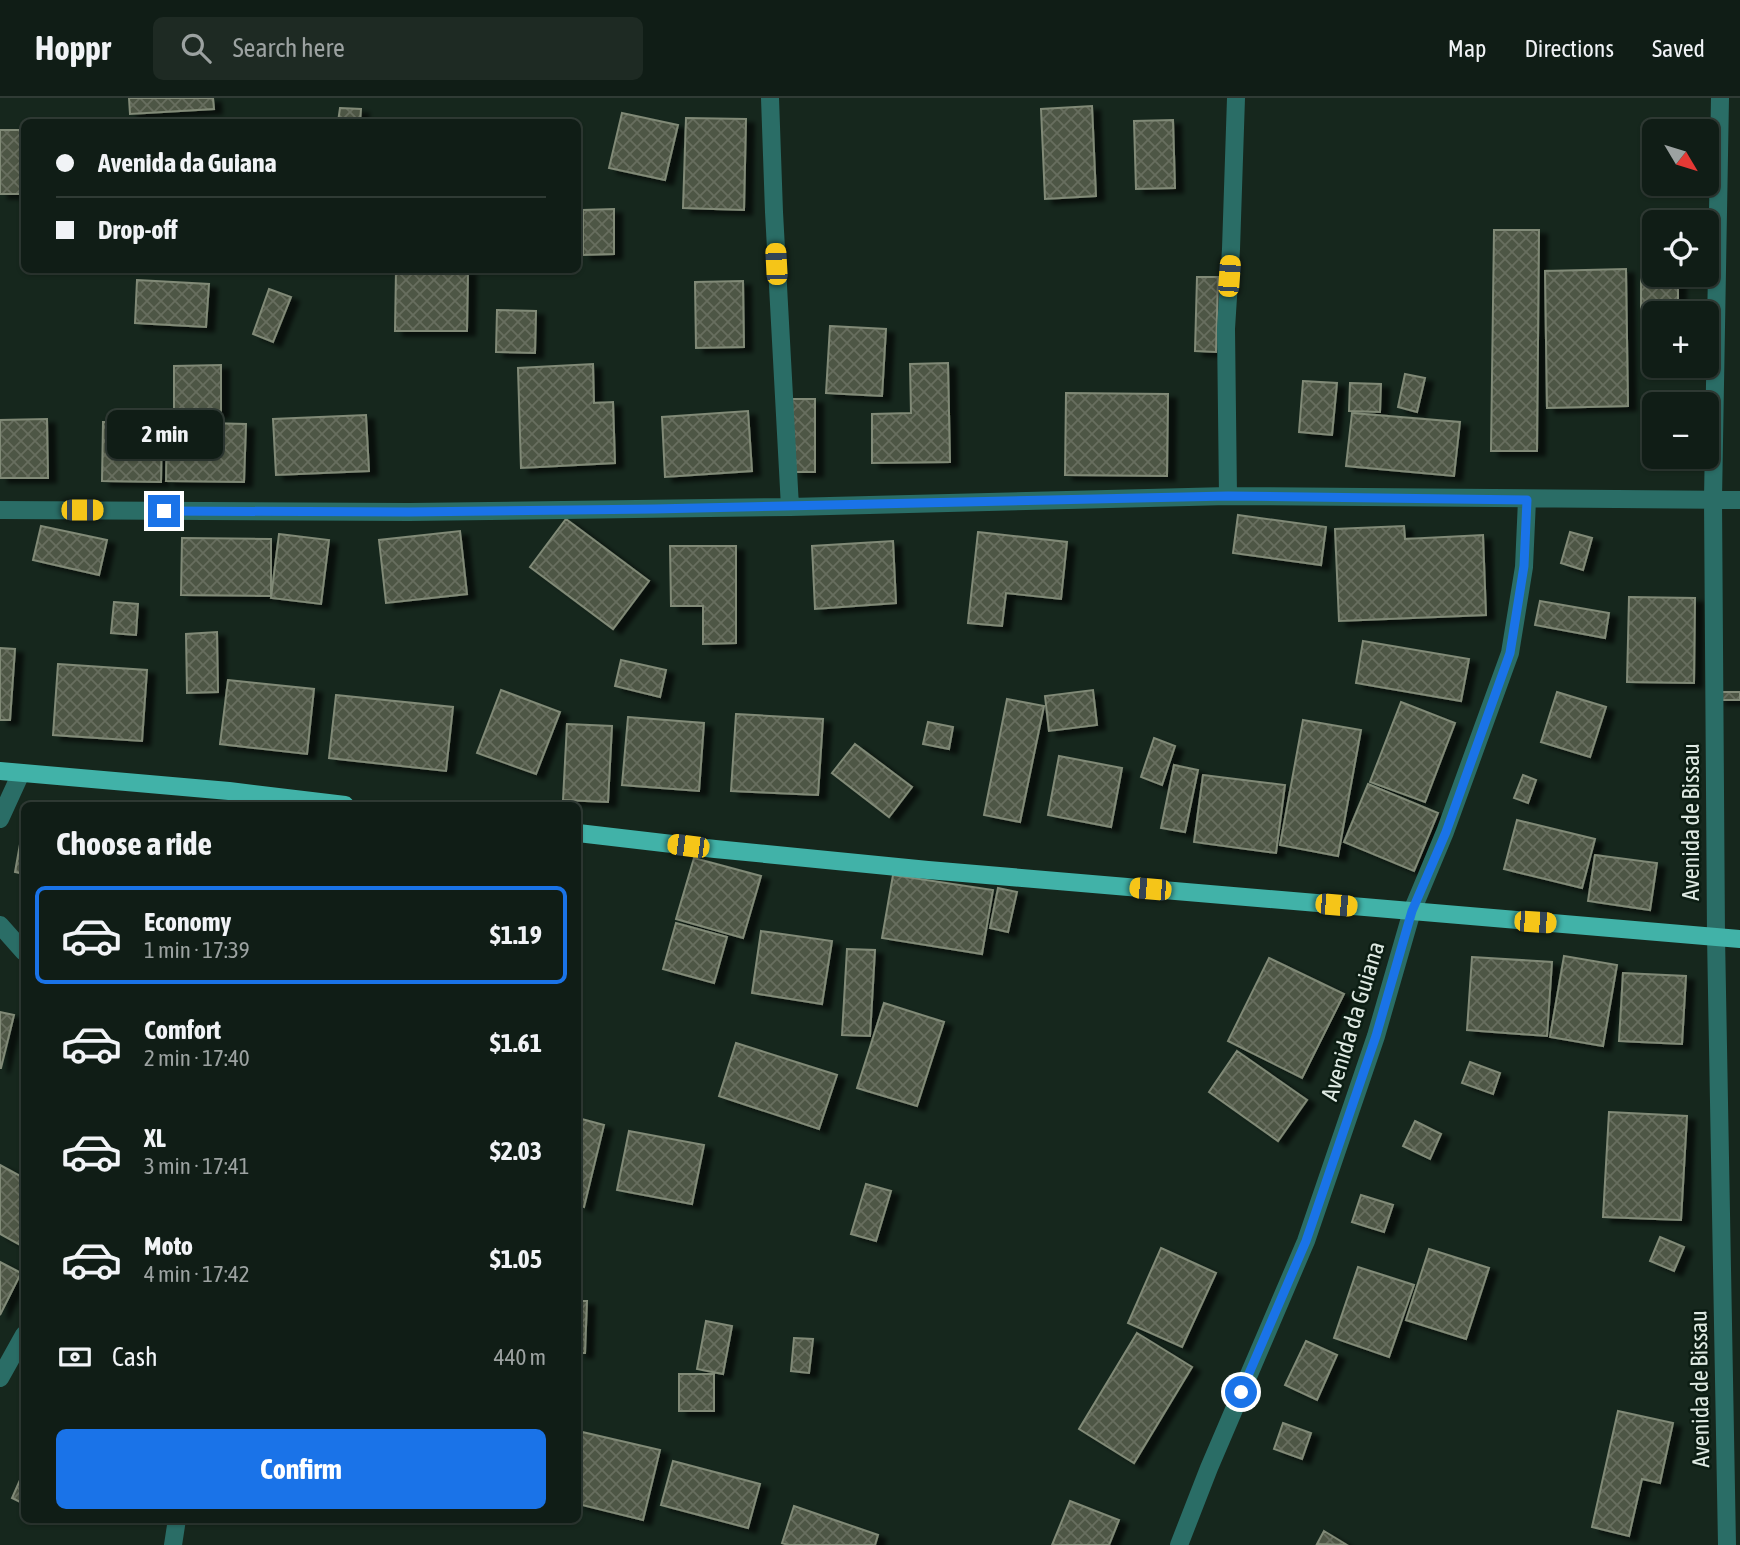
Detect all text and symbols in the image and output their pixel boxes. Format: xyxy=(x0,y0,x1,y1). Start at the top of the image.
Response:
search box xyxy=(153,17,643,80)
text: Hoppr xyxy=(35,29,111,67)
icon: search xyxy=(177,29,215,67)
text: Search here xyxy=(233,33,345,63)
text: Map xyxy=(1448,35,1486,62)
text: Directions xyxy=(1524,35,1614,62)
text: Saved xyxy=(1652,35,1705,62)
north arrow xyxy=(1642,119,1718,196)
map controls xyxy=(1642,119,1719,469)
text: Avenida da Guiana xyxy=(98,148,277,178)
button: locate xyxy=(1642,210,1719,287)
text: Drop-off xyxy=(98,215,178,245)
car xyxy=(765,242,788,286)
car xyxy=(1218,254,1241,298)
button: + xyxy=(1642,301,1719,378)
button: − xyxy=(1642,392,1719,469)
callout: 2 min xyxy=(106,410,222,458)
text: 2 min xyxy=(142,421,188,447)
route end xyxy=(148,495,180,527)
car xyxy=(62,500,104,521)
street label: Avenida de Bissau xyxy=(1677,743,1704,901)
text: Choose a ride xyxy=(56,825,212,862)
car xyxy=(666,833,711,859)
car xyxy=(1129,877,1172,901)
car xyxy=(1315,893,1358,917)
icon: car xyxy=(60,904,123,967)
text: Economy xyxy=(144,907,231,937)
car xyxy=(1514,910,1557,934)
text: $1.19 xyxy=(490,920,542,950)
text: 1 min · 17:39 xyxy=(144,937,250,963)
street label: Avenida da Guiana xyxy=(1316,938,1390,1104)
icon: car xyxy=(60,1012,123,1075)
text: Comfort xyxy=(144,1015,221,1045)
text: $1.61 xyxy=(490,1028,542,1058)
text: 2 min · 17:40 xyxy=(144,1045,250,1071)
icon: car xyxy=(60,1120,123,1183)
text: XL xyxy=(144,1123,166,1153)
text: $2.03 xyxy=(490,1136,542,1166)
text: 3 min · 17:41 xyxy=(144,1153,250,1179)
icon: car xyxy=(60,1228,123,1291)
text: Moto xyxy=(144,1231,193,1261)
text: $1.05 xyxy=(490,1244,542,1274)
text: 4 min · 17:42 xyxy=(144,1261,250,1287)
street label: Avenida de Bissau xyxy=(1685,1310,1714,1468)
icon: cash xyxy=(56,1338,94,1376)
text: Cash xyxy=(112,1342,158,1372)
text: 440 m xyxy=(494,1344,546,1370)
route start xyxy=(1225,1376,1257,1408)
button: Confirm xyxy=(56,1429,546,1509)

